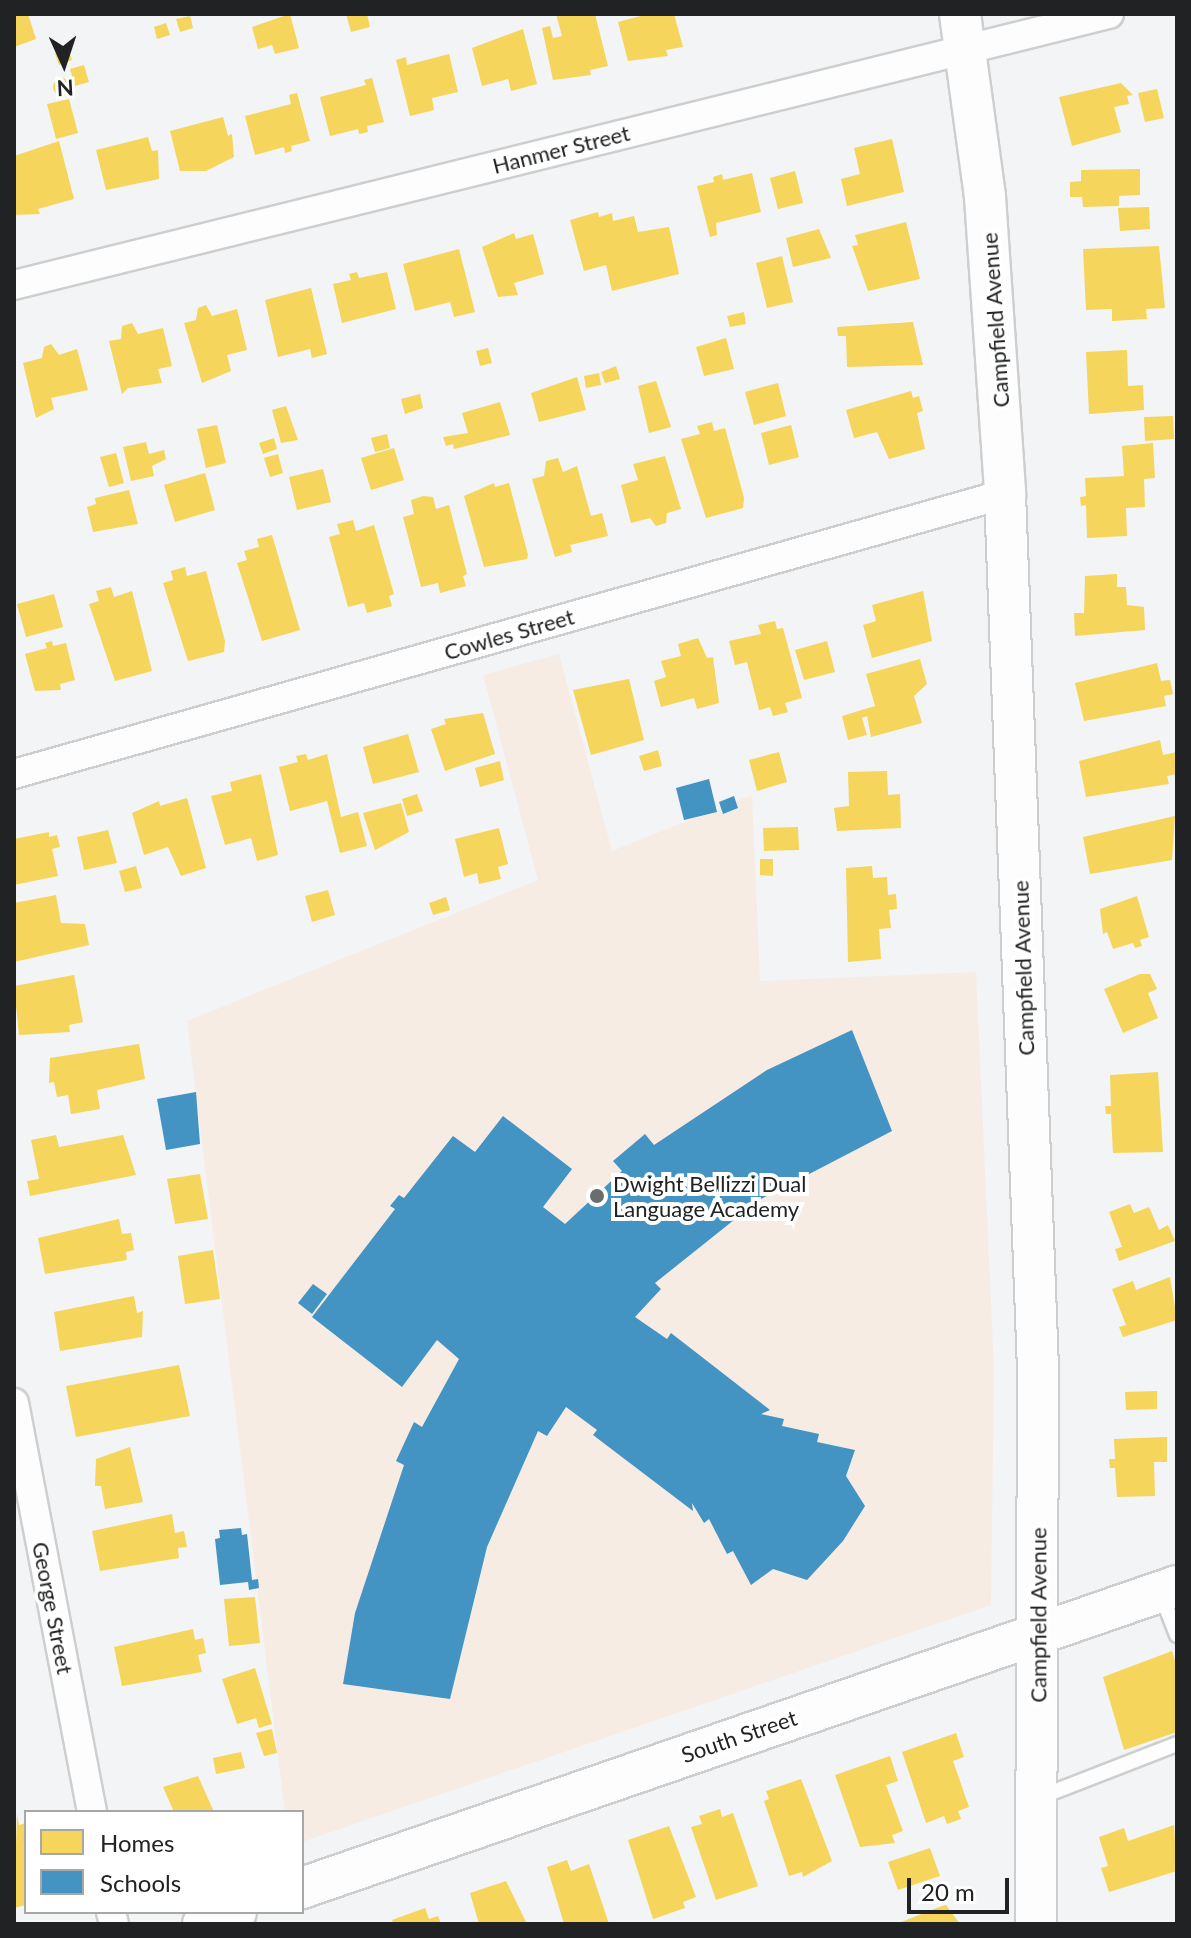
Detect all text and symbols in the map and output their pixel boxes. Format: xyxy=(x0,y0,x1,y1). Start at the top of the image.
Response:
north arrow xyxy=(24,24,104,104)
text: N xyxy=(56,75,74,102)
street label: Hanmer Street xyxy=(489,119,633,179)
street label: Campfield Avenue xyxy=(976,231,1014,409)
street label: Cowles Street xyxy=(441,603,577,665)
street label: Campfield Avenue xyxy=(1007,880,1039,1056)
place label: Dwight Bellizzi Dual Language Academy xyxy=(613,1170,806,1222)
marker: Dwight Bellizzi Dual Language Academy xyxy=(588,1187,606,1205)
street label: Campfield Avenue xyxy=(1025,1527,1051,1703)
street label: George Street xyxy=(27,1540,79,1676)
street label: South Street xyxy=(678,1704,800,1768)
legend xyxy=(24,1810,304,1914)
text: Homes xyxy=(100,1828,174,1857)
scale bar xyxy=(911,1862,1013,1912)
text: Schools xyxy=(100,1868,181,1897)
text: 20 m xyxy=(921,1877,975,1906)

